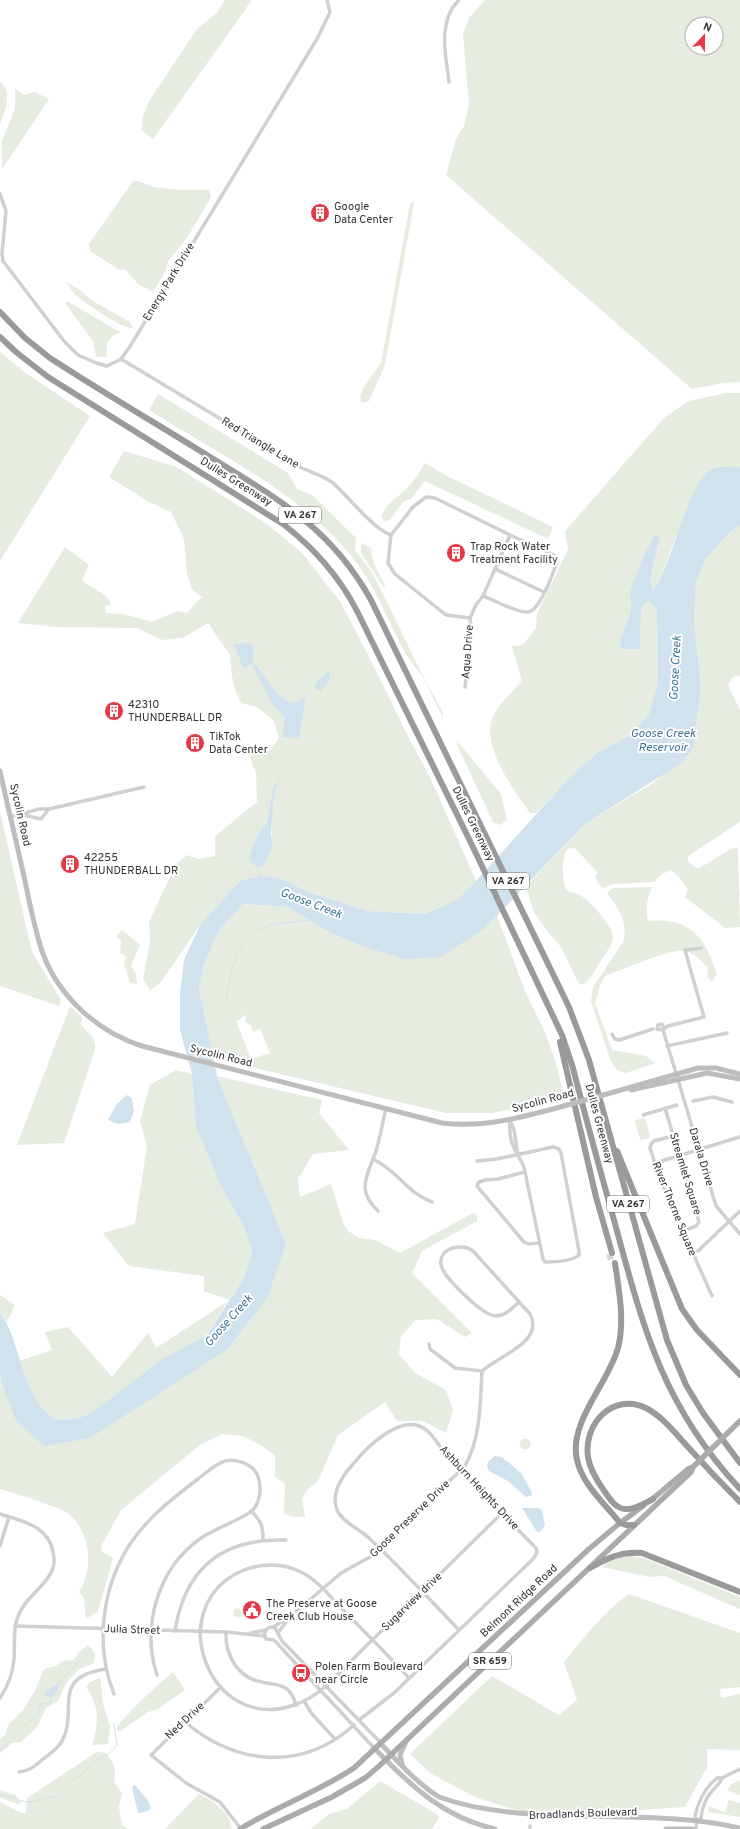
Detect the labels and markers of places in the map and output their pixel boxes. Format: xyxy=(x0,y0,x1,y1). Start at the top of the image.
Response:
place label: Google Data Center xyxy=(334,200,394,227)
building icon: Google Data Center xyxy=(309,202,331,224)
place label: Trap Rock Water Treatment Facility xyxy=(470,540,558,567)
building icon: Trap Rock Water Treatment Facility xyxy=(445,542,467,564)
place label: 42310 THUNDERBALL DR xyxy=(128,698,222,725)
building icon: 42310 THUNDERBALL DR xyxy=(103,700,125,722)
place label: TikTok Data Center xyxy=(209,730,269,757)
building icon: TikTok Data Center xyxy=(184,732,206,754)
place label: 42255 THUNDERBALL DR xyxy=(84,851,178,878)
building icon: 42255 THUNDERBALL DR xyxy=(59,853,81,875)
place label: The Preserve at Goose Creek Club House xyxy=(266,1597,377,1624)
public building icon: The Preserve at Goose Creek Club House xyxy=(241,1599,263,1621)
place label: Polen Farm Boulevard near Circle xyxy=(315,1660,423,1687)
bus stop icon: Polen Farm Boulevard near Circle xyxy=(290,1662,312,1684)

